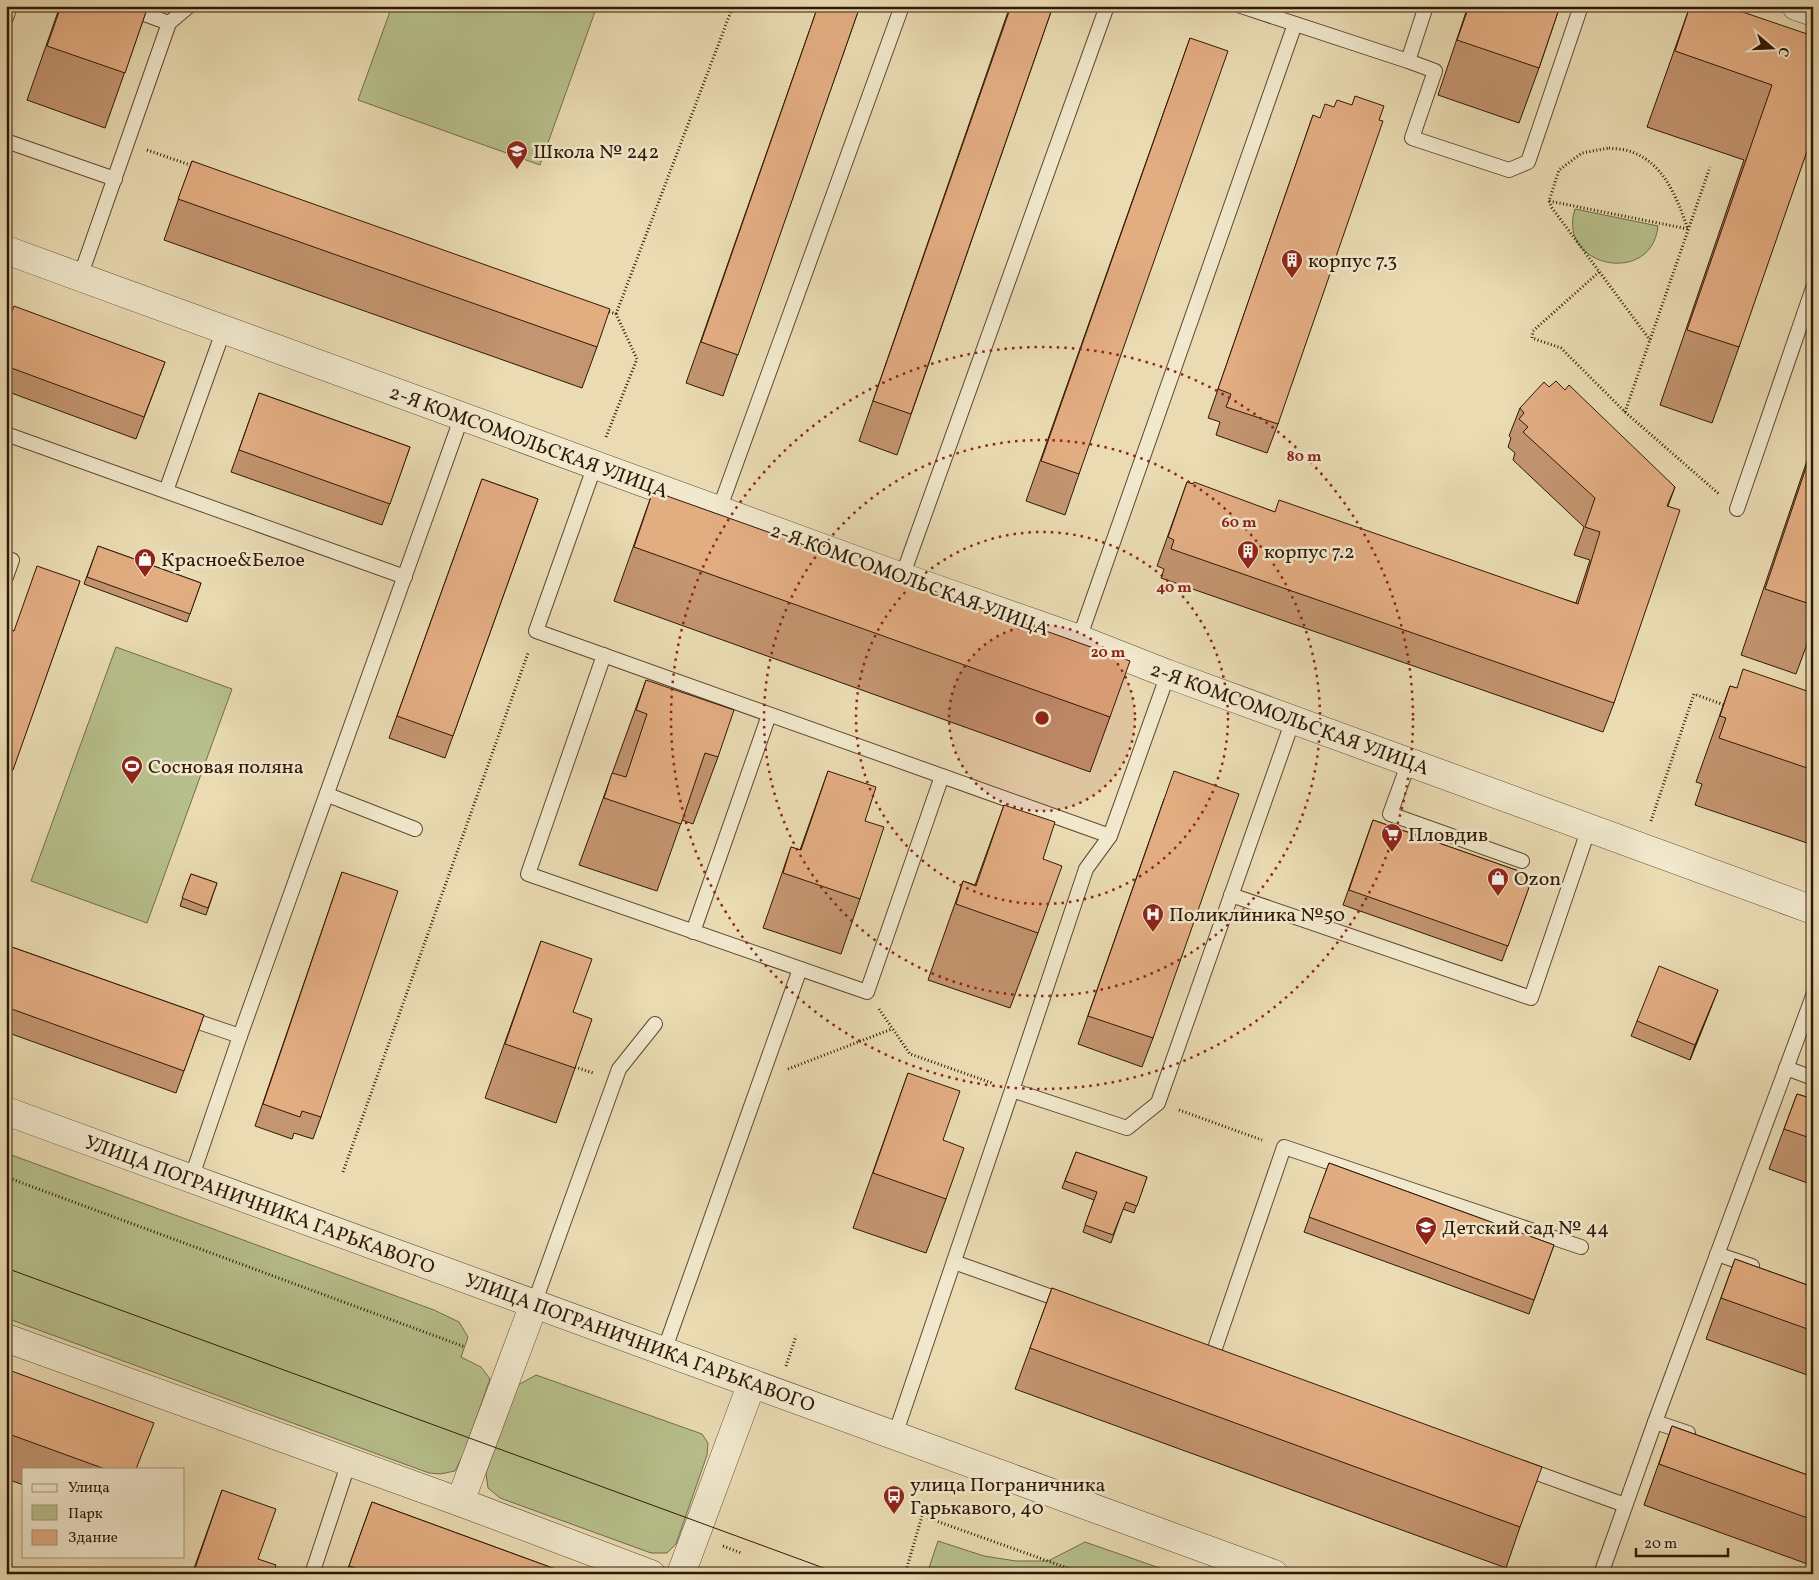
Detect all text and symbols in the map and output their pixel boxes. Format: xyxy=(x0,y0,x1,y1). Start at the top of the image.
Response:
north arrow xyxy=(1746,22,1796,72)
text: С xyxy=(1772,44,1793,59)
school or university icon: Школа № 242 xyxy=(505,139,529,170)
place label: Школа № 242 xyxy=(533,139,659,167)
building icon: корпус 7.3 xyxy=(1280,248,1304,279)
place label: корпус 7.3 xyxy=(1308,248,1397,276)
street label: 2-Я КОМСОМОЛЬСКАЯ УЛИЦА xyxy=(385,379,672,506)
text: 80 m xyxy=(1287,447,1322,468)
text: 60 m xyxy=(1222,513,1257,534)
street label: 2-Я КОМСОМОЛЬСКАЯ УЛИЦА xyxy=(766,517,1053,644)
building icon: корпус 7.2 xyxy=(1236,539,1260,570)
place label: корпус 7.2 xyxy=(1264,539,1355,567)
shop icon: Красное&Белое xyxy=(133,547,157,578)
place label: Красное&Белое xyxy=(161,547,305,575)
text: 40 m xyxy=(1156,578,1192,599)
text: 20 m xyxy=(1091,643,1126,664)
street label: 2-Я КОМСОМОЛЬСКАЯ УЛИЦА xyxy=(1146,656,1433,783)
centre of rings xyxy=(1033,709,1051,727)
sports icon: Сосновая поляна xyxy=(120,754,144,785)
place label: Сосновая поляна xyxy=(148,754,304,782)
supermarket icon: Пловдив xyxy=(1380,822,1404,853)
place label: Пловдив xyxy=(1408,822,1488,850)
shop icon: Ozon xyxy=(1486,866,1510,897)
place label: Ozon xyxy=(1514,866,1561,894)
hospital icon: Поликлиника №50 xyxy=(1141,902,1165,933)
place label: Поликлиника №50 xyxy=(1169,902,1345,930)
street label: УЛИЦА ПОГРАНИЧНИКА ГАРЬКАВОГО xyxy=(80,1129,438,1282)
school or university icon: Детский сад № 44 xyxy=(1414,1215,1438,1246)
place label: Детский сад № 44 xyxy=(1442,1215,1609,1243)
street label: УЛИЦА ПОГРАНИЧНИКА ГАРЬКАВОГО xyxy=(460,1267,818,1420)
legend xyxy=(22,1468,185,1558)
place label: улица Пограничника Гарькавого, 40 xyxy=(910,1472,1105,1523)
text: Улица xyxy=(68,1478,110,1499)
bus stop icon: улица Пограничника Гарькавого, 40 xyxy=(882,1484,906,1515)
text: Парк xyxy=(68,1504,103,1525)
scale bar xyxy=(1636,1525,1729,1557)
text: Здание xyxy=(68,1528,118,1549)
text: 20 m xyxy=(1644,1534,1677,1555)

